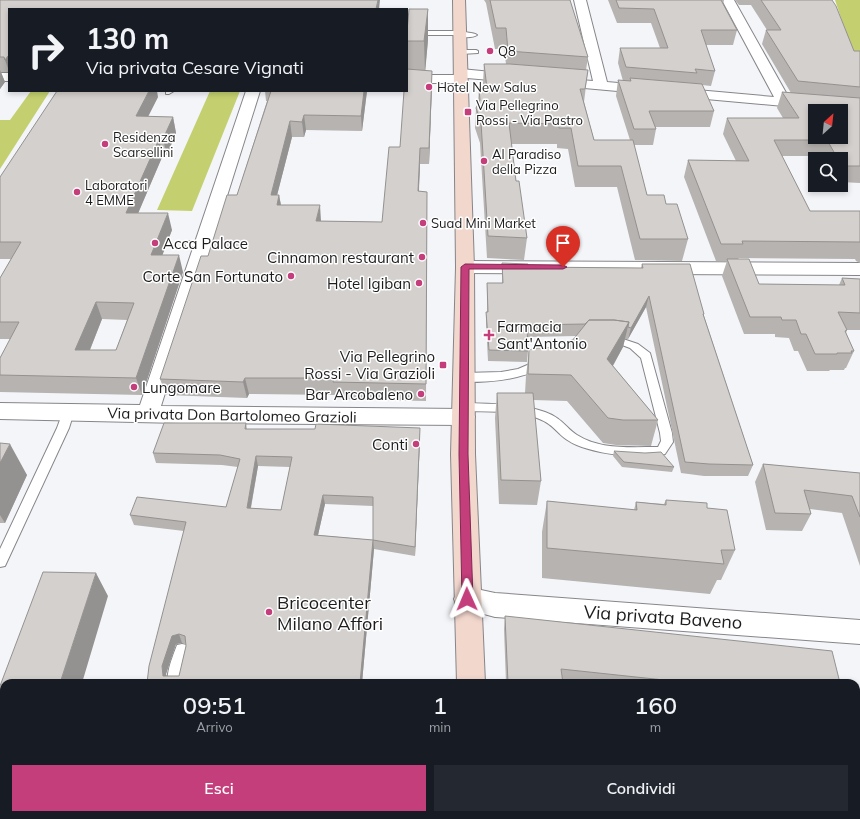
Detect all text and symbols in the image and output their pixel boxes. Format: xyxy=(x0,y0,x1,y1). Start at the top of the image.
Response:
text: 130 m xyxy=(86,21,169,56)
icon: right xyxy=(20,24,72,76)
place label: Q8 xyxy=(498,43,516,59)
marker: Q8 xyxy=(485,46,495,56)
text: Via privata Cesare Vignati xyxy=(86,56,304,79)
place label: Hotel New Salus xyxy=(437,79,537,95)
marker: Hotel New Salus xyxy=(424,82,434,92)
place label: Via Pellegrino Rossi - Via Pastro xyxy=(476,97,583,128)
north arrow xyxy=(808,104,848,144)
map controls xyxy=(808,104,848,192)
marker: Via Pellegrino Rossi - Via Pastro xyxy=(463,107,473,117)
place label: Residenza Scarsellini xyxy=(113,129,175,160)
marker: Residenza Scarsellini xyxy=(100,139,110,149)
place label: Al Paradiso della Pizza xyxy=(492,146,561,177)
button: search xyxy=(808,152,848,192)
marker: Al Paradiso della Pizza xyxy=(479,156,489,166)
place label: Laboratori 4 EMME xyxy=(85,177,147,208)
marker: Laboratori 4 EMME xyxy=(72,187,82,197)
place label: Suad Mini Market xyxy=(431,215,536,231)
marker: Suad Mini Market xyxy=(418,218,428,228)
pin xyxy=(546,226,580,267)
icon: arrive xyxy=(552,232,574,254)
place label: Acca Palace xyxy=(163,234,248,253)
marker: Acca Palace xyxy=(150,238,160,248)
place label: Cinnamon restaurant xyxy=(267,248,414,267)
marker: Cinnamon restaurant xyxy=(417,252,427,262)
place label: Corte San Fortunato xyxy=(143,267,283,286)
marker: Corte San Fortunato xyxy=(286,271,296,281)
place label: Hotel Igiban xyxy=(327,274,411,293)
marker: Hotel Igiban xyxy=(414,278,424,288)
place label: Farmacia Sant'Antonio xyxy=(497,317,587,353)
marker: Farmacia Sant'Antonio xyxy=(484,330,494,340)
place label: Via Pellegrino Rossi - Via Grazioli xyxy=(304,347,435,383)
marker: Via Pellegrino Rossi - Via Grazioli xyxy=(438,360,448,370)
place label: Lungomare xyxy=(142,378,221,397)
marker: Lungomare xyxy=(129,382,139,392)
place label: Bar Arcobaleno xyxy=(305,385,413,404)
marker: Bar Arcobaleno xyxy=(416,389,426,399)
street label: Via privata Don Bartolomeo Grazioli xyxy=(107,403,357,427)
place label: Conti xyxy=(372,435,408,454)
marker: Conti xyxy=(411,439,421,449)
position arrow xyxy=(446,578,488,620)
place label: Bricocenter Milano Affori xyxy=(277,591,383,635)
street label: Via privata Baveno xyxy=(583,600,743,634)
marker: Bricocenter Milano Affori xyxy=(264,607,274,617)
text: 09:51 xyxy=(183,690,246,720)
text: 1 xyxy=(433,690,447,720)
text: 160 xyxy=(634,690,677,720)
text: Arrivo xyxy=(196,719,233,735)
text: min xyxy=(429,719,451,735)
text: m xyxy=(650,719,661,735)
button: Esci xyxy=(12,765,426,811)
button: Condividi xyxy=(434,765,848,811)

